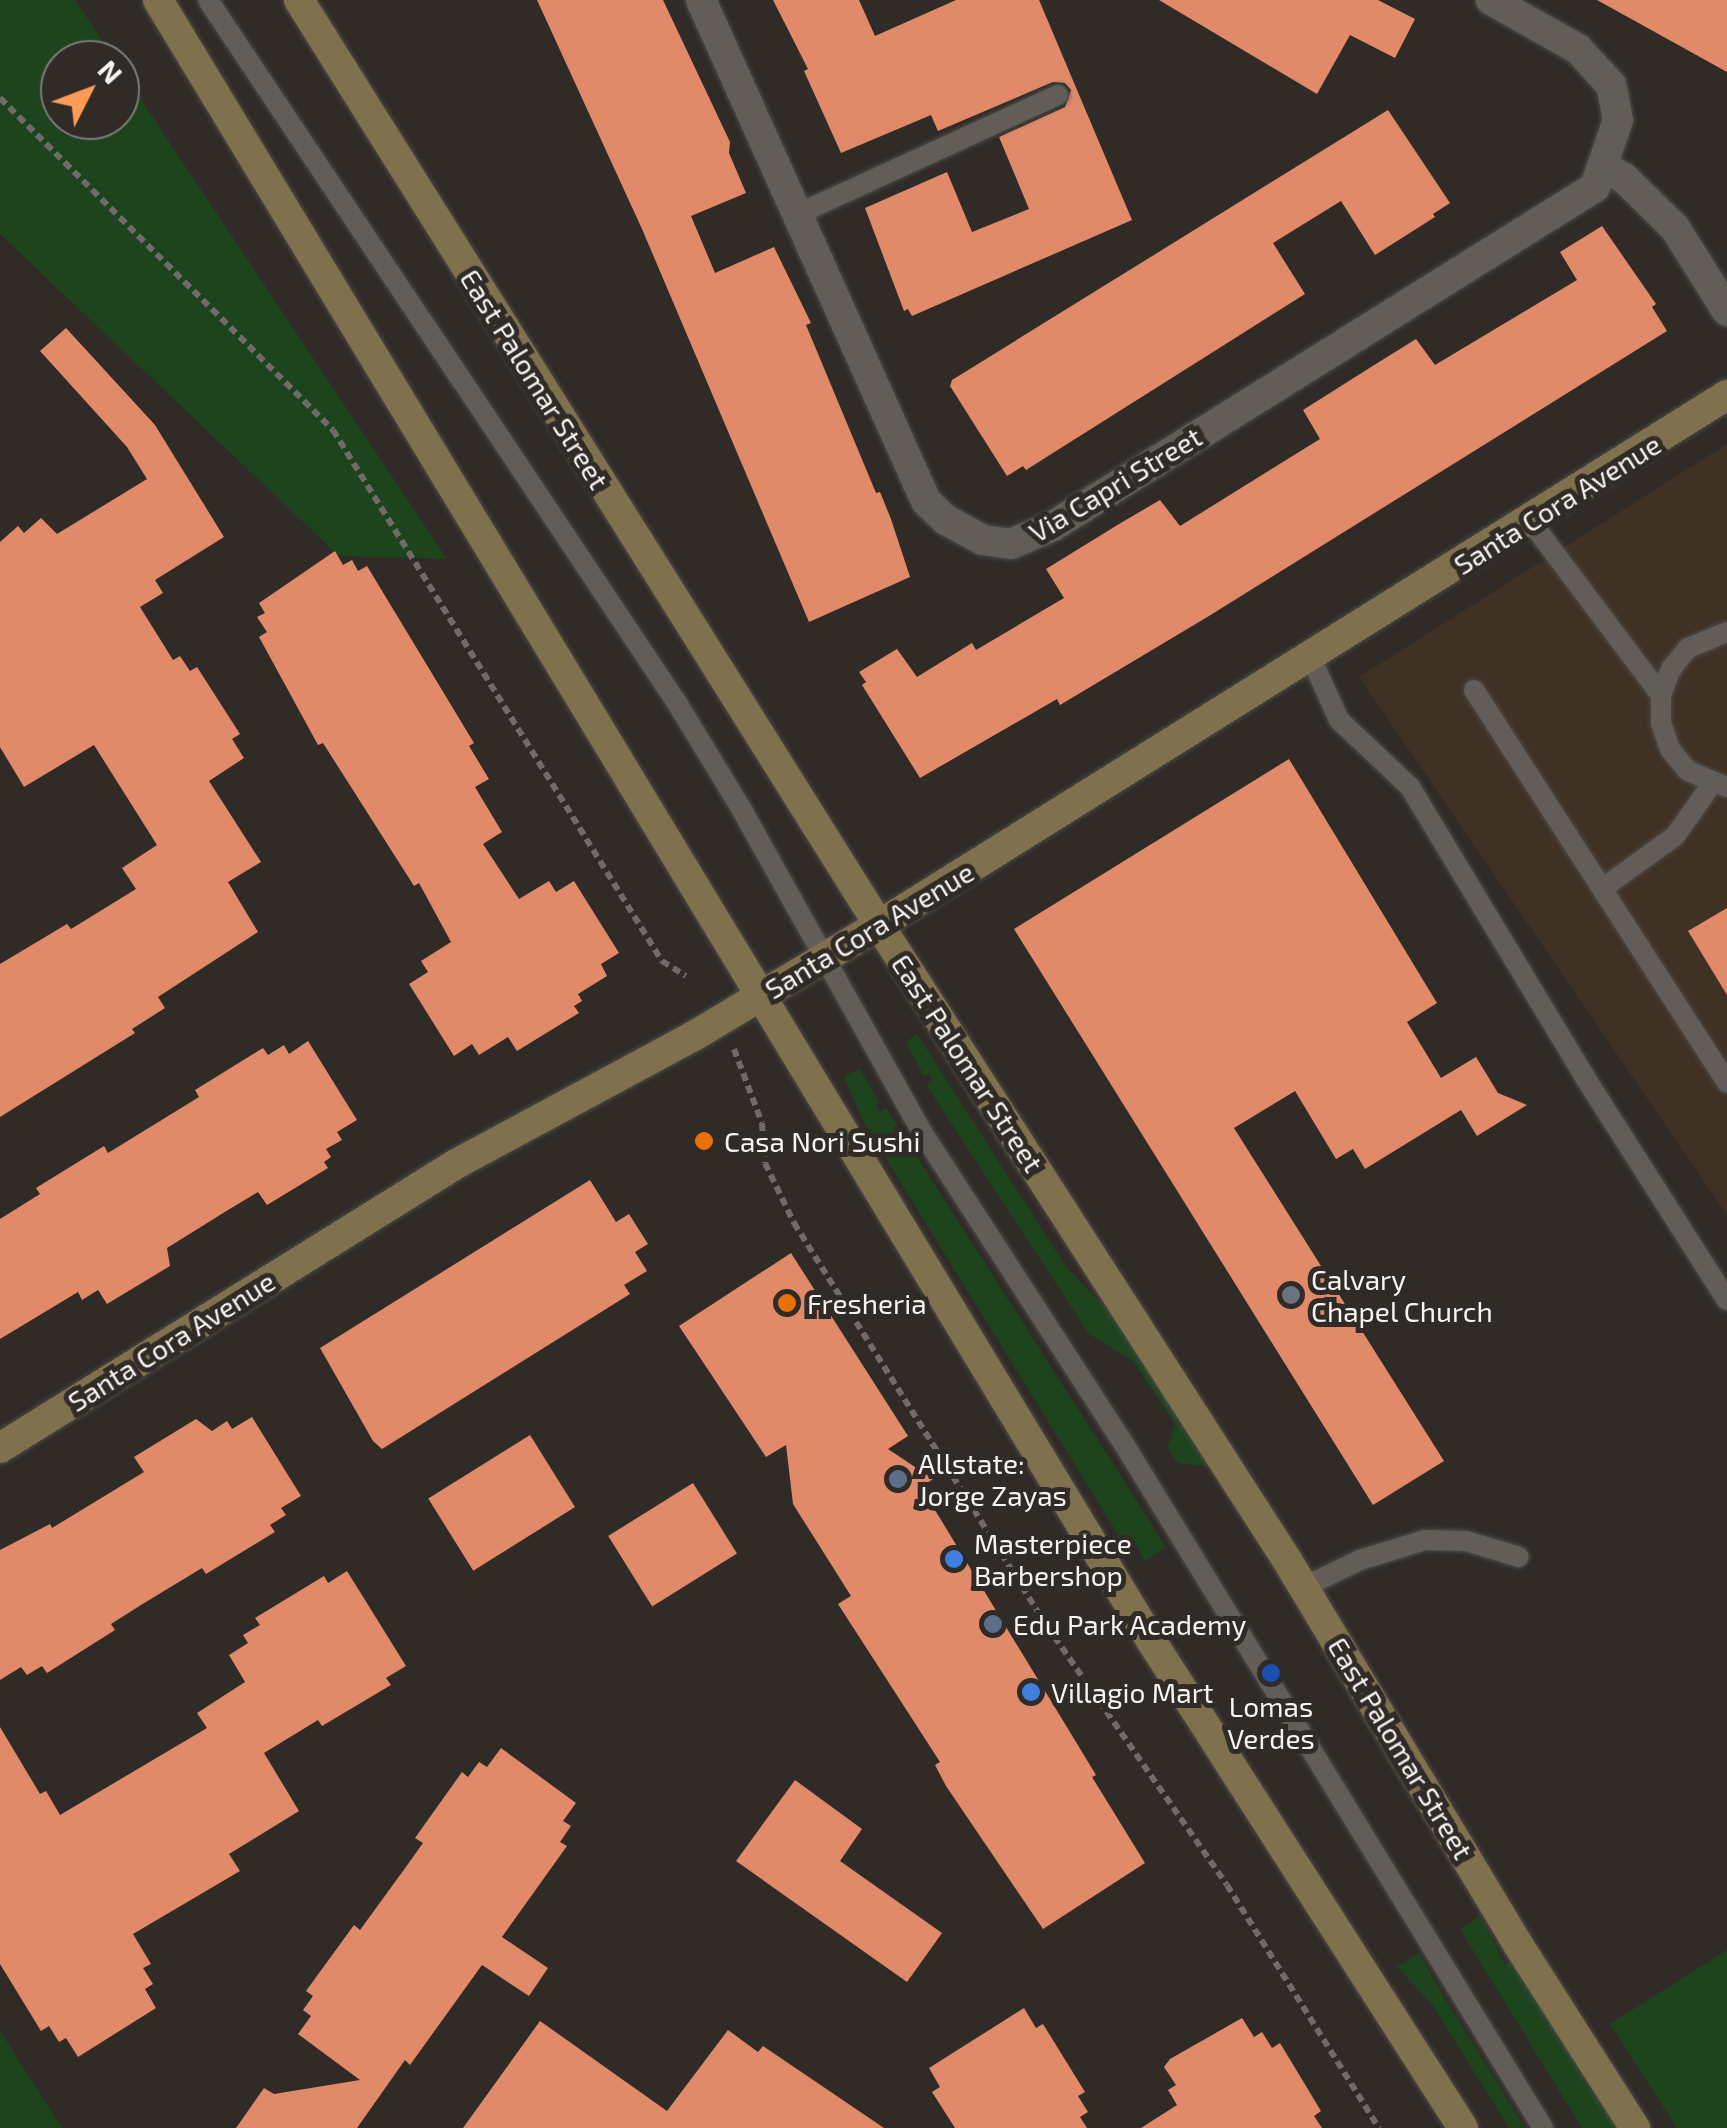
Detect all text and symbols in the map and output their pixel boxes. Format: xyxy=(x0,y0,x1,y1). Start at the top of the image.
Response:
north arrow xyxy=(40,40,140,140)
text: N xyxy=(91,52,130,90)
street label: East Palomar Street xyxy=(454,263,616,495)
street label: Via Capri Street xyxy=(1023,419,1207,549)
street label: Santa Cora Avenue xyxy=(1447,427,1667,581)
street label: Santa Cora Avenue xyxy=(758,854,980,1006)
street label: East Palomar Street xyxy=(885,948,1051,1178)
place label: Casa Nori Sushi xyxy=(724,1124,920,1158)
marker: Casa Nori Sushi xyxy=(693,1130,715,1152)
place label: Calvary Chapel Church xyxy=(1311,1262,1493,1328)
street label: Santa Cora Avenue xyxy=(61,1264,281,1418)
marker: Calvary Chapel Church xyxy=(1280,1284,1302,1306)
place label: Fresheria xyxy=(807,1286,927,1320)
marker: Fresheria xyxy=(776,1292,798,1314)
place label: Allstate: Jorge Zayas xyxy=(918,1446,1067,1512)
marker: Allstate: Jorge Zayas xyxy=(887,1468,909,1490)
place label: Masterpiece Barbershop xyxy=(974,1526,1132,1592)
marker: Masterpiece Barbershop xyxy=(943,1548,965,1570)
place label: Edu Park Academy xyxy=(1013,1607,1247,1641)
marker: Edu Park Academy xyxy=(982,1613,1004,1635)
street label: East Palomar Street xyxy=(1321,1631,1481,1865)
marker: Lomas Verdes xyxy=(1260,1662,1282,1684)
place label: Villagio Mart xyxy=(1051,1675,1214,1709)
marker: Villagio Mart xyxy=(1020,1681,1042,1703)
place label: Lomas Verdes xyxy=(1227,1689,1315,1755)

